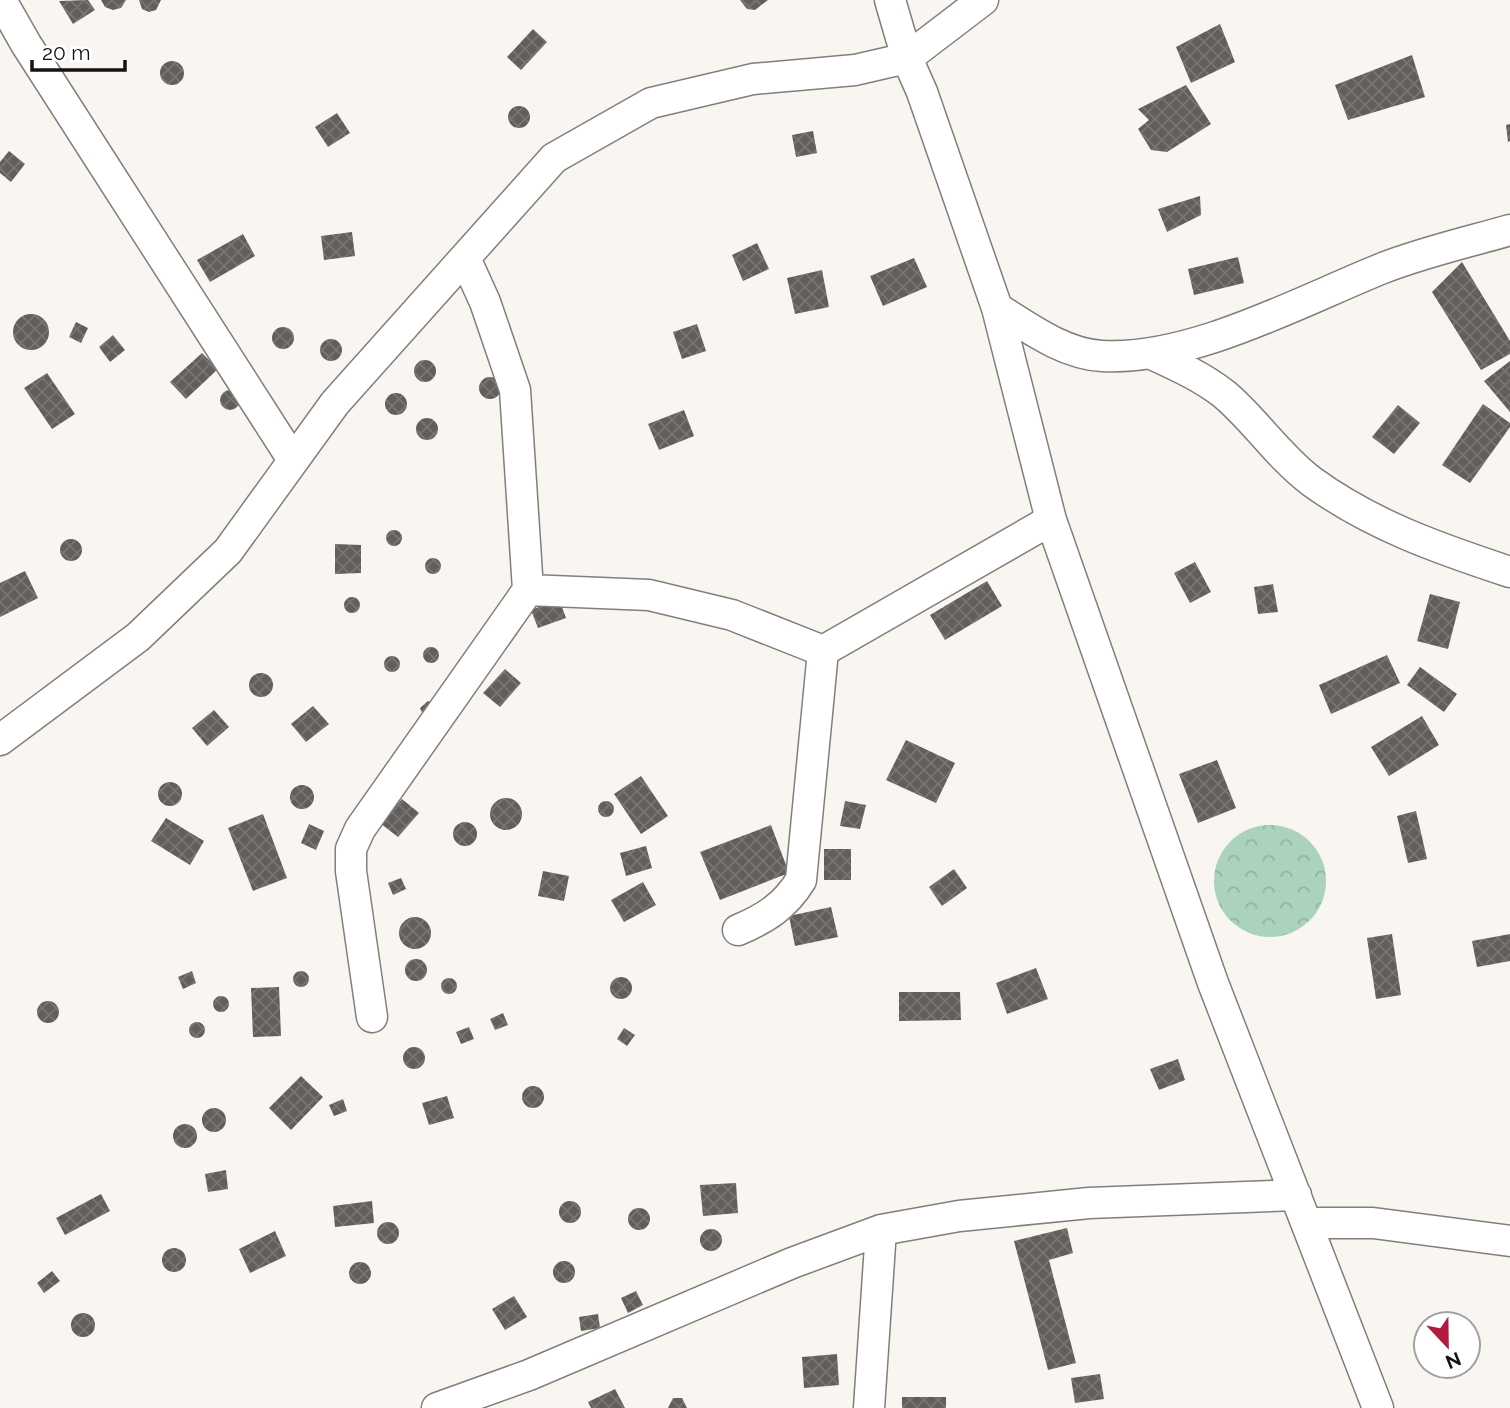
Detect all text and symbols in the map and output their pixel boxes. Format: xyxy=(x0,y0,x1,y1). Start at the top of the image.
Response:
scale bar xyxy=(32,28,124,72)
text: 20 m xyxy=(42,40,90,65)
north arrow xyxy=(1412,1310,1482,1380)
text: N xyxy=(1443,1348,1464,1374)

